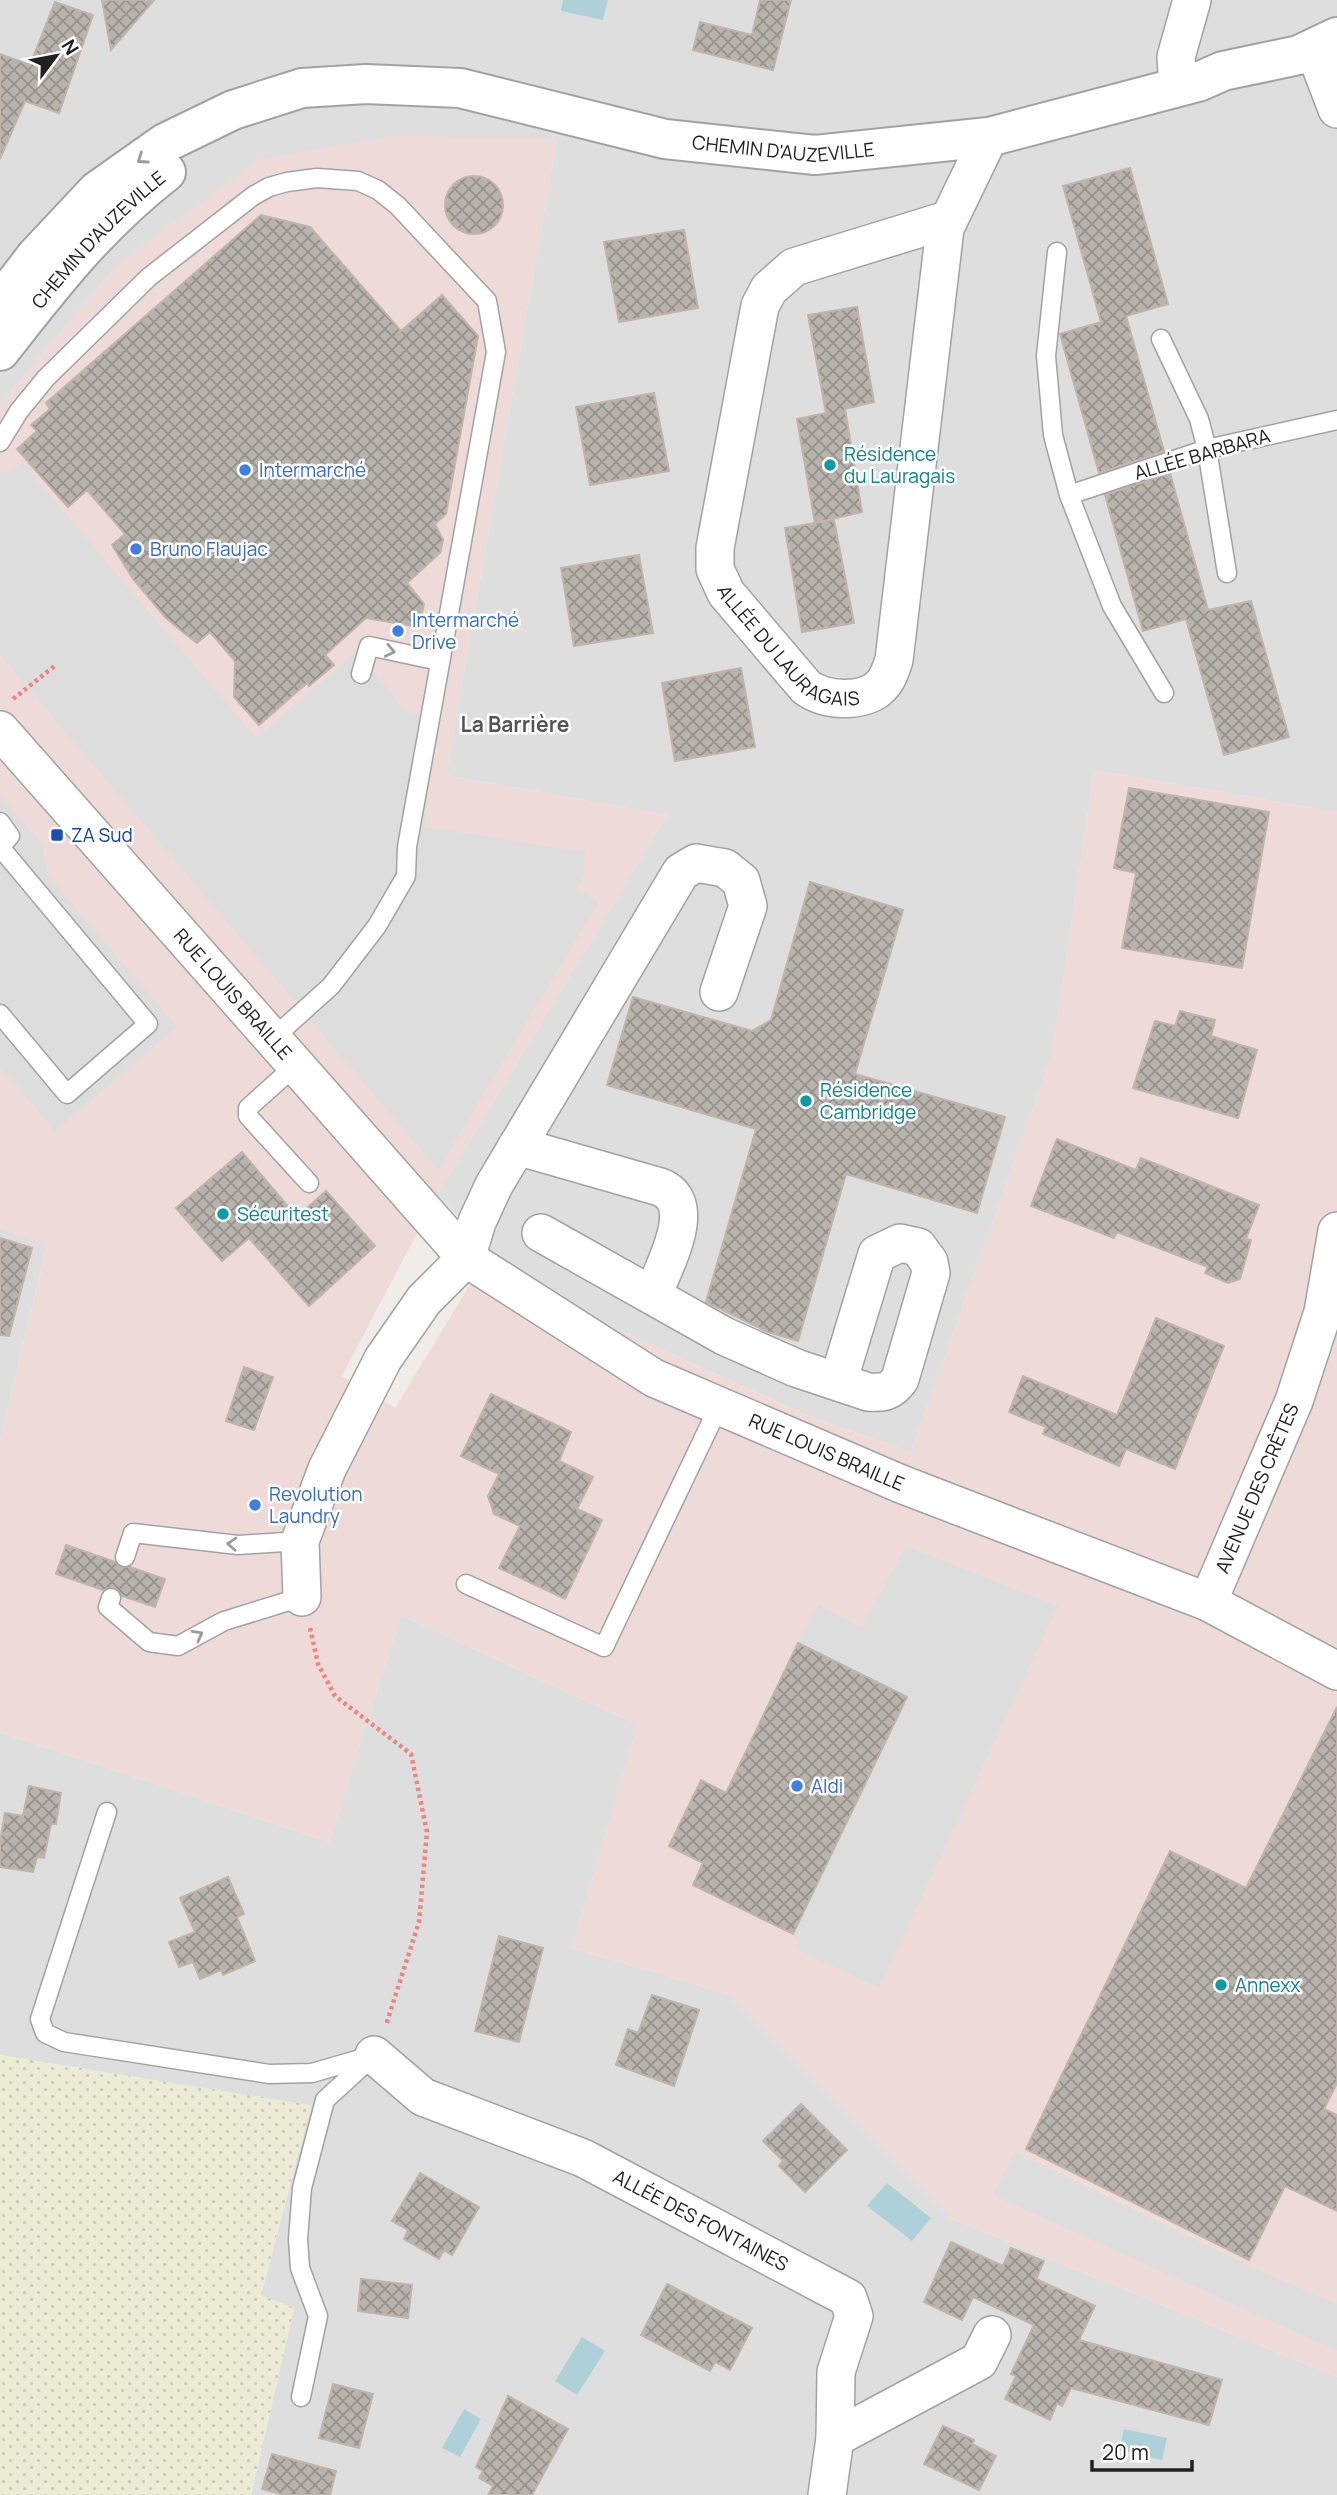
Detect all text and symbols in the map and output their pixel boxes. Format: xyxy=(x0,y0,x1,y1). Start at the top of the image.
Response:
north arrow xyxy=(21,21,91,91)
text: N xyxy=(56,34,85,60)
street label: CHEMIN D'AUZEVILLE xyxy=(691,129,876,168)
one-way arrow xyxy=(138,151,150,163)
street label: CHEMIN D'AUZEVILLE xyxy=(25,165,171,314)
street label: ALLÉE BARBARA xyxy=(1131,422,1273,486)
place label: Résidence du Lauragais xyxy=(844,441,955,489)
place label: Intermarché xyxy=(259,457,366,483)
marker: Résidence du Lauragais xyxy=(822,457,838,473)
marker: Intermarché xyxy=(237,462,253,478)
place label: Bruno Flaujac xyxy=(150,536,268,562)
marker: Bruno Flaujac xyxy=(128,541,144,557)
street label: ALLÉE DU LAURAGAIS xyxy=(711,581,861,712)
place label: Intermarché Drive xyxy=(412,607,519,655)
marker: Intermarché Drive xyxy=(390,623,406,639)
one-way arrow xyxy=(384,642,396,657)
district label: La Barrière xyxy=(461,710,569,738)
place label: ZA Sud xyxy=(71,822,133,848)
marker: ZA Sud xyxy=(49,827,65,843)
street label: RUE LOUIS BRAILLE xyxy=(168,923,298,1065)
place label: Résidence Cambridge xyxy=(820,1077,916,1125)
marker: Résidence Cambridge xyxy=(798,1093,814,1109)
place label: Sécuritest xyxy=(237,1201,329,1227)
marker: Sécuritest xyxy=(215,1206,231,1222)
street label: AVENUE DES CRÊTES xyxy=(1209,1399,1305,1577)
street label: RUE LOUIS BRAILLE xyxy=(745,1407,908,1497)
place label: Revolution Laundry xyxy=(269,1481,363,1529)
marker: Revolution Laundry xyxy=(247,1497,263,1513)
one-way arrow xyxy=(226,1537,237,1552)
one-way arrow xyxy=(191,1629,204,1643)
place label: Aldi xyxy=(811,1773,843,1799)
marker: Aldi xyxy=(789,1778,805,1794)
place label: Annexx xyxy=(1235,1972,1300,1998)
marker: Annexx xyxy=(1213,1977,1229,1993)
street label: ALLÉE DES FONTAINES xyxy=(609,2163,793,2277)
scale bar xyxy=(1092,2428,1192,2472)
text: 20 m xyxy=(1102,2438,1149,2466)

